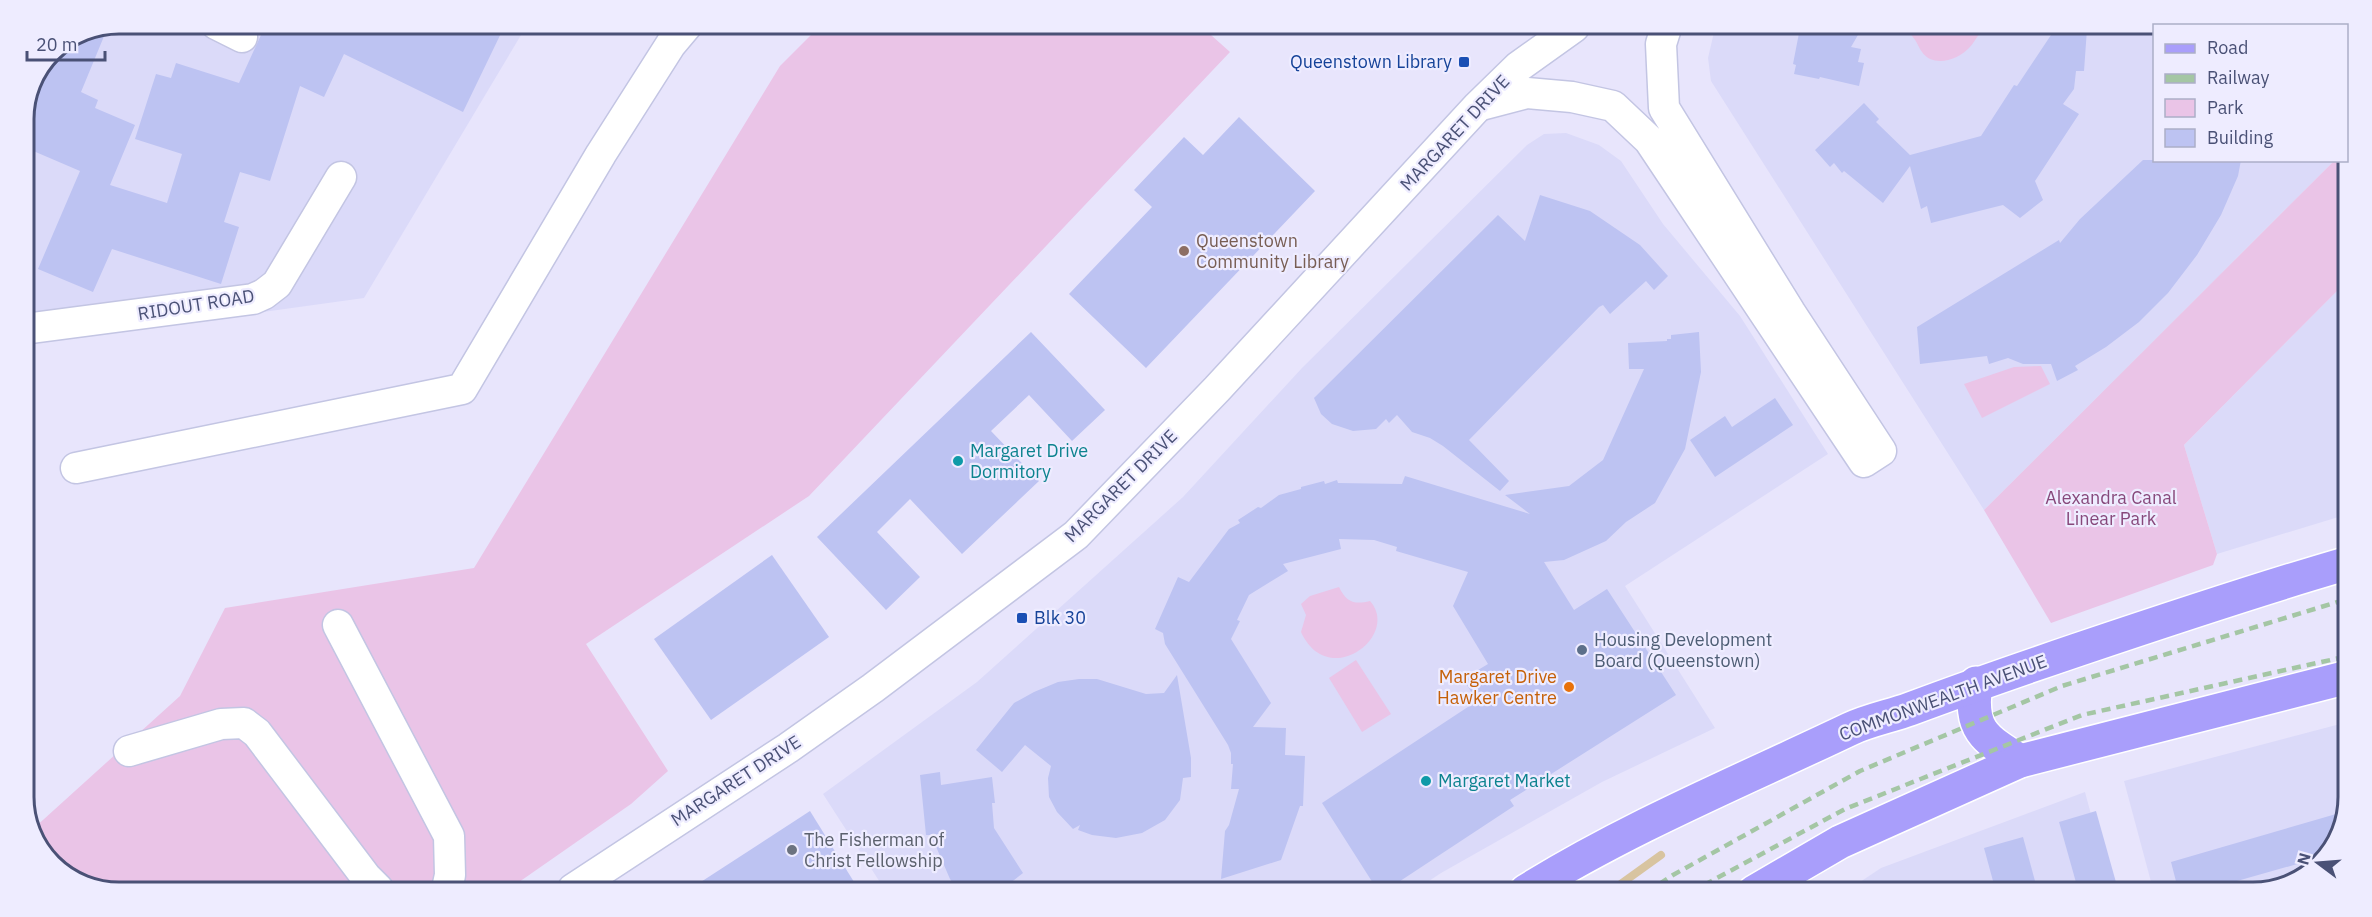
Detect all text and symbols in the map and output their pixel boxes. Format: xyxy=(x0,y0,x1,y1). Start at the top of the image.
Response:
scale bar xyxy=(27,24,105,62)
legend xyxy=(2153,24,2348,162)
text: 20 m xyxy=(36,33,78,56)
text: Road xyxy=(2207,36,2248,59)
place label: Queenstown Library xyxy=(1290,50,1452,73)
marker: Queenstown Library xyxy=(1457,55,1471,69)
text: Railway xyxy=(2207,66,2269,89)
street label: MARGARET DRIVE xyxy=(1395,70,1514,195)
text: Park xyxy=(2207,96,2244,119)
text: Building xyxy=(2207,126,2274,149)
place label: Queenstown Community Library xyxy=(1196,229,1349,273)
marker: Queenstown Community Library xyxy=(1177,244,1191,258)
street label: RIDOUT ROAD xyxy=(136,284,256,325)
street label: MARGARET DRIVE xyxy=(1059,424,1182,547)
place label: Margaret Drive Dormitory xyxy=(970,439,1088,483)
marker: Margaret Drive Dormitory xyxy=(951,454,965,468)
park label: Alexandra Canal Linear Park xyxy=(2045,486,2177,530)
place label: Blk 30 xyxy=(1034,606,1086,629)
marker: Blk 30 xyxy=(1015,611,1029,625)
place label: Housing Development Board (Queenstown) xyxy=(1594,628,1772,672)
marker: Housing Development Board (Queenstown) xyxy=(1575,643,1589,657)
street label: COMMONWEALTH AVENUE xyxy=(1836,649,2050,746)
place label: Margaret Drive Hawker Centre xyxy=(1437,665,1557,709)
marker: Margaret Drive Hawker Centre xyxy=(1562,680,1576,694)
street label: MARGARET DRIVE xyxy=(666,730,805,831)
place label: Margaret Market xyxy=(1438,769,1571,792)
marker: Margaret Market xyxy=(1419,774,1433,788)
place label: The Fisherman of Christ Fellowship xyxy=(804,828,944,872)
north arrow xyxy=(2288,833,2348,893)
marker: The Fisherman of Christ Fellowship xyxy=(785,843,799,857)
text: N xyxy=(2292,851,2315,867)

